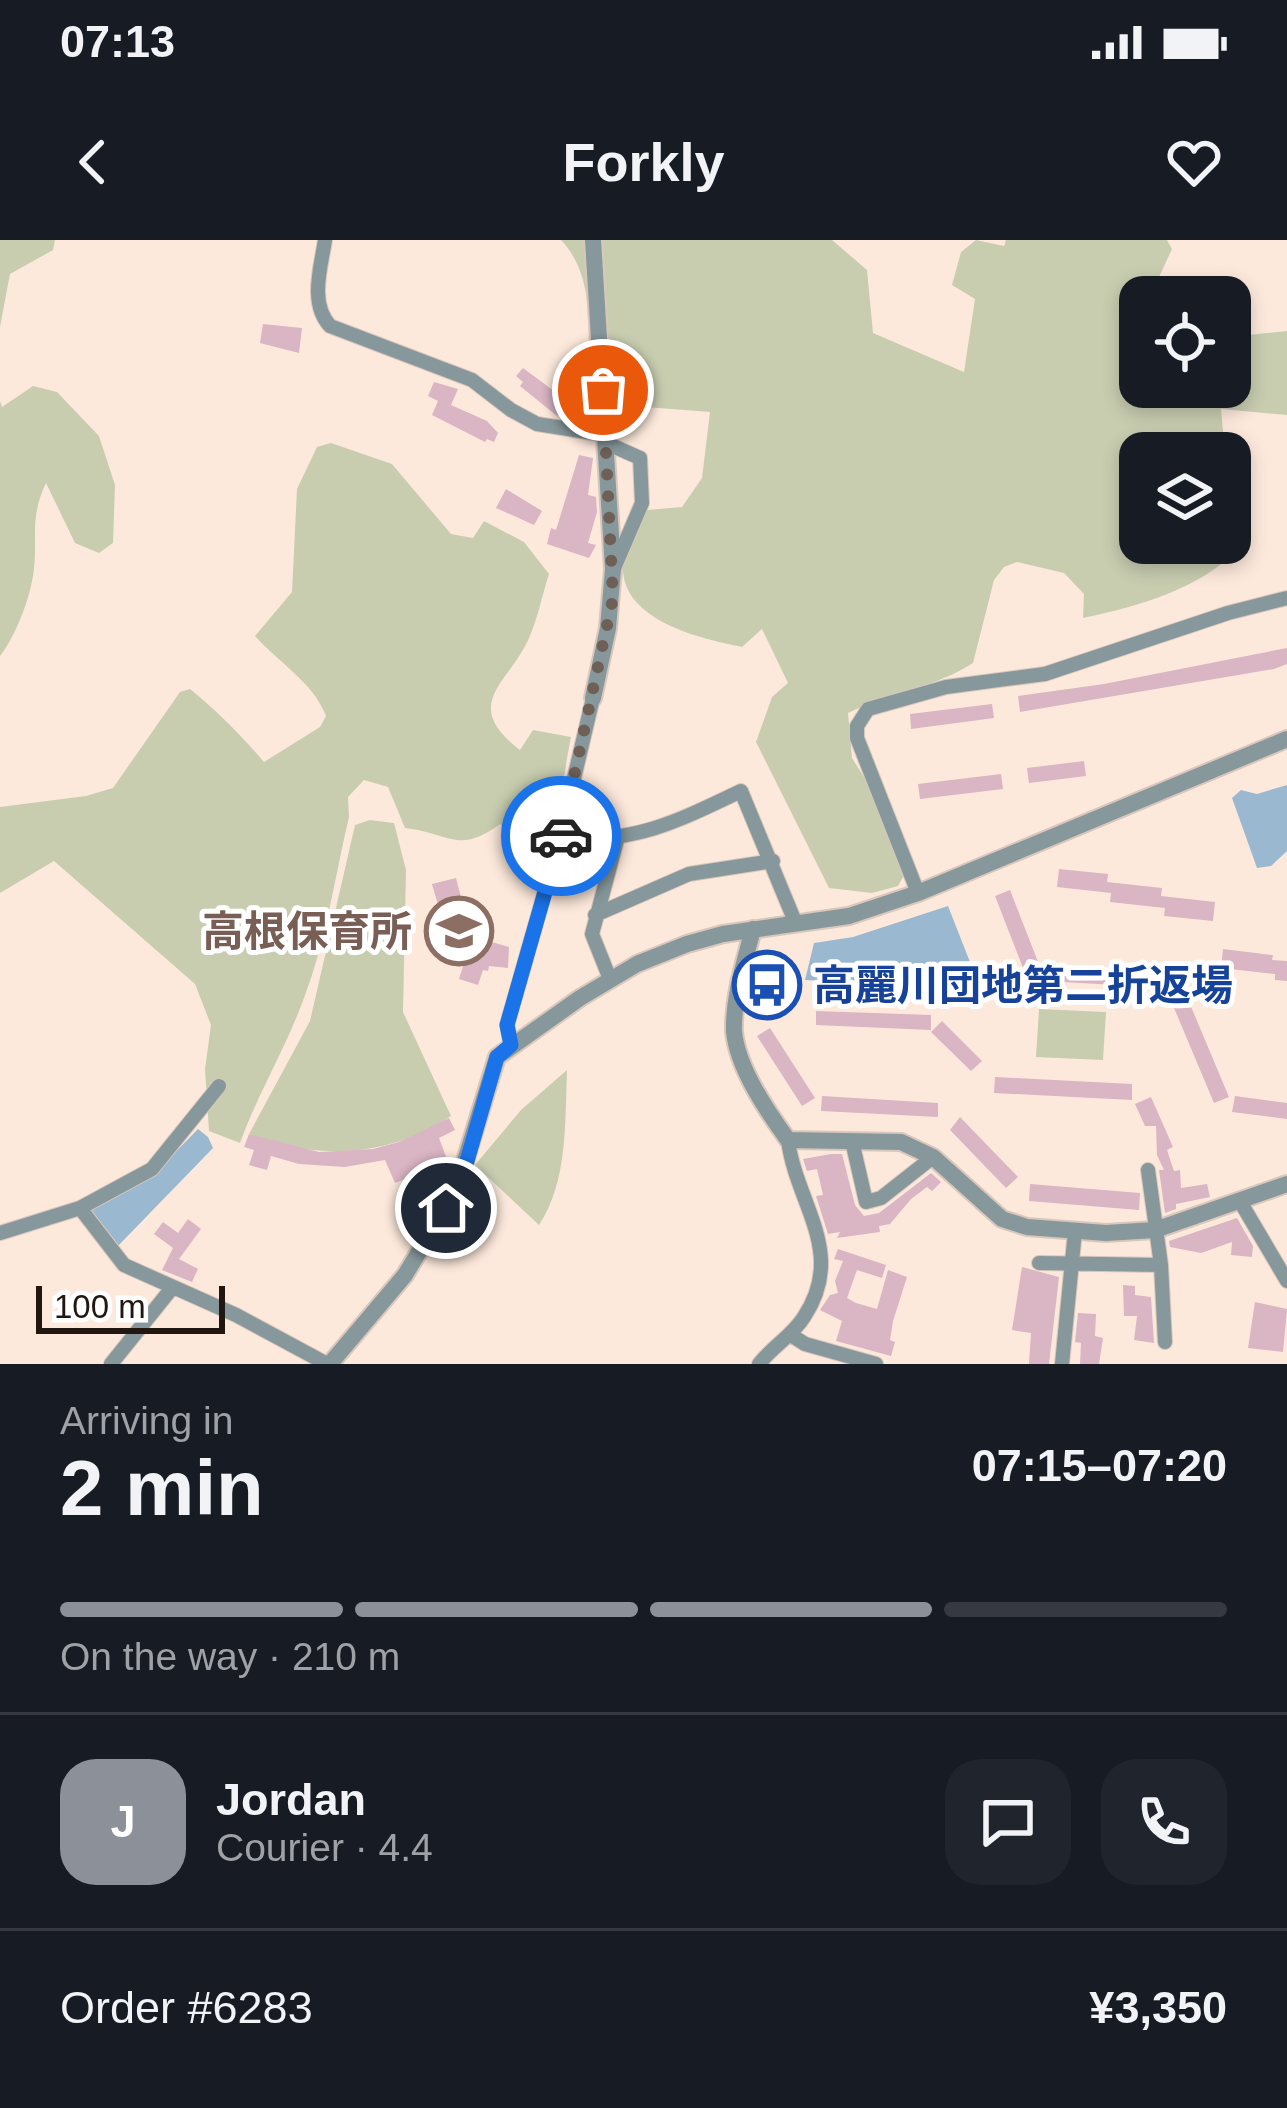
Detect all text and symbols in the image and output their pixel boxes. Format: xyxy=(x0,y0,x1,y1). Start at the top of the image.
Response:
text: 07:13 xyxy=(60,16,175,67)
icon: back xyxy=(60,129,126,195)
icon: heart xyxy=(1161,129,1227,195)
text: Forkly xyxy=(562,132,725,192)
map controls xyxy=(1119,276,1251,564)
button: locate xyxy=(1119,276,1251,408)
pin xyxy=(552,339,654,441)
icon: bag xyxy=(570,357,636,423)
button: layers xyxy=(1119,432,1251,564)
courier xyxy=(501,776,621,896)
icon: car xyxy=(528,803,594,869)
school or university icon: 高根保育所 xyxy=(424,896,494,966)
place label: 高根保育所 xyxy=(202,908,412,955)
bus stop icon: 高麗川団地第二折返場 xyxy=(732,950,802,1020)
place label: 高麗川団地第二折返場 xyxy=(813,962,1233,1009)
pin xyxy=(395,1157,497,1259)
icon: home xyxy=(413,1175,479,1241)
scale bar xyxy=(36,1280,225,1333)
text: 100 m xyxy=(54,1288,146,1325)
text: Arriving in xyxy=(60,1399,233,1442)
text: 07:15–07:20 xyxy=(972,1440,1227,1491)
text: 2 min xyxy=(60,1444,264,1532)
text: On the way · 210 m xyxy=(60,1635,400,1678)
button: chat xyxy=(945,1759,1071,1885)
button: phone xyxy=(1101,1759,1227,1885)
text: Jordan xyxy=(216,1774,366,1825)
text: J xyxy=(110,1796,136,1847)
text: Courier · 4.4 xyxy=(216,1826,433,1869)
text: Order #6283 xyxy=(60,1982,313,2033)
text: ¥3,350 xyxy=(1089,1982,1227,2033)

